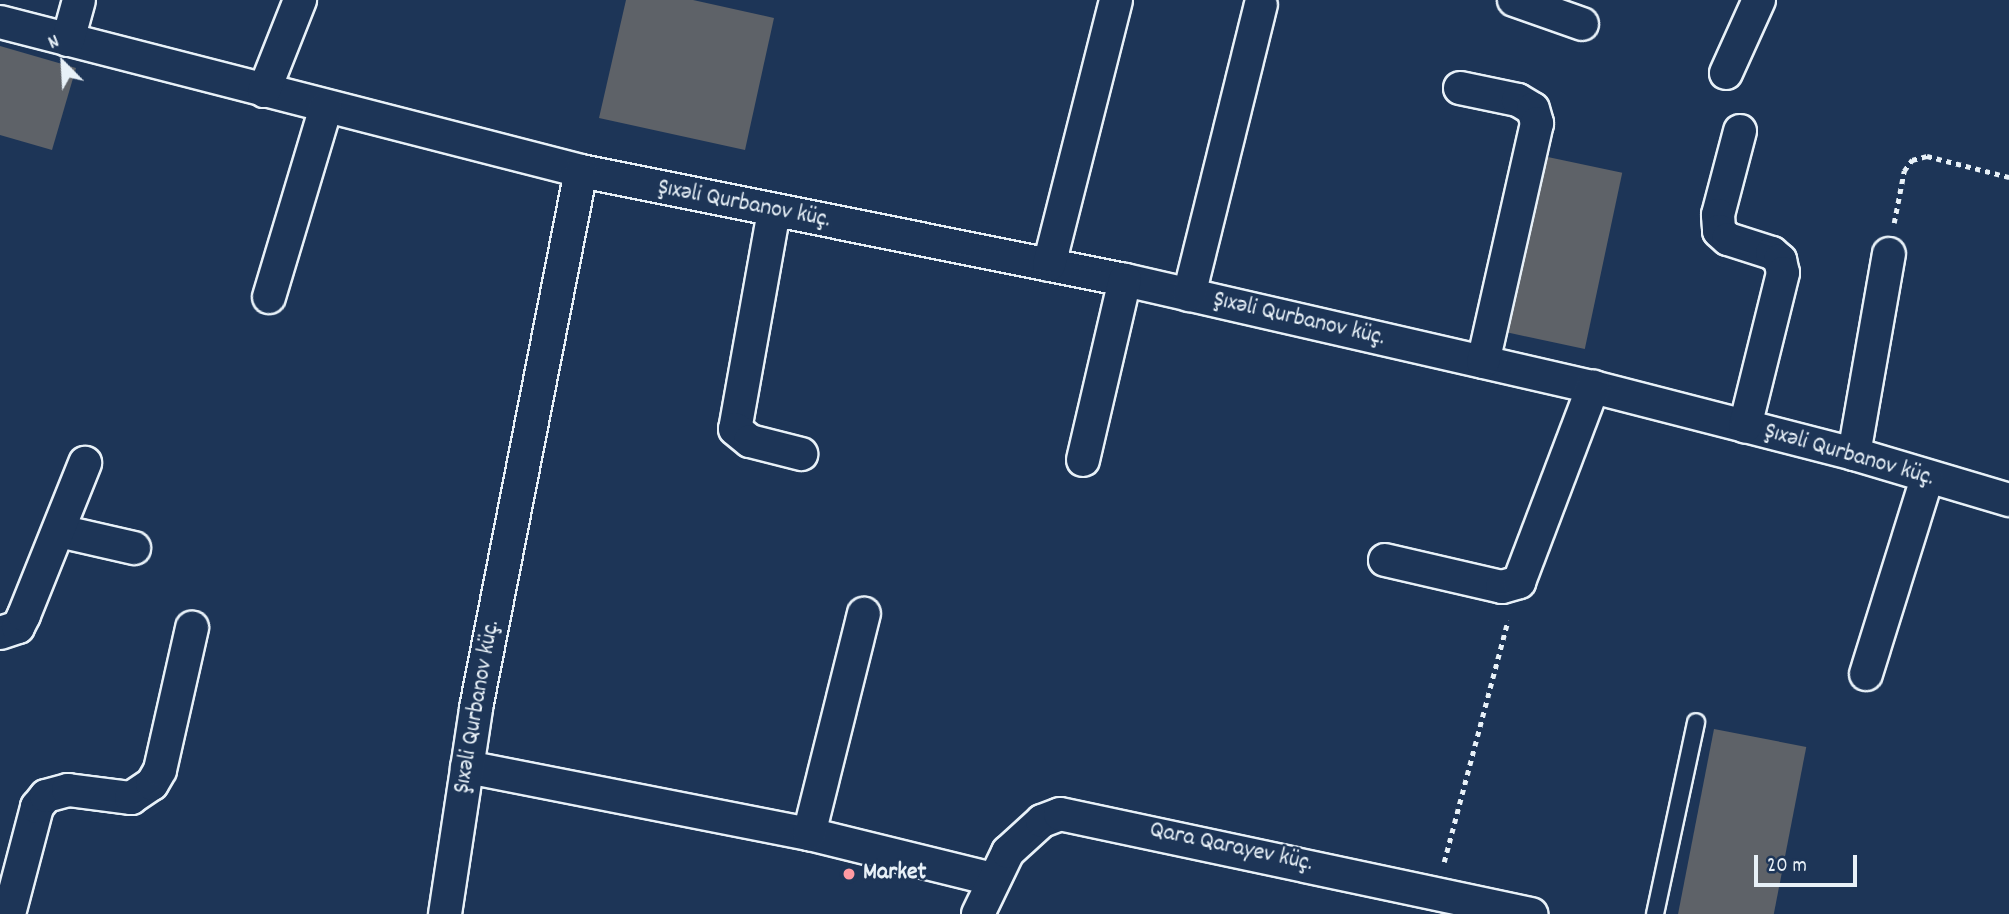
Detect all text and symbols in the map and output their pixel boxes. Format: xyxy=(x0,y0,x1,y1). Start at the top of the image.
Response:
north arrow xyxy=(28,28,98,98)
text: N xyxy=(44,29,64,58)
street label: Şıxəli Qurbanov küç. xyxy=(655,174,833,236)
street label: Şıxəli Qurbanov küç. xyxy=(1211,286,1387,354)
street label: Şıxəli Qurbanov küç. xyxy=(1761,418,1937,494)
street label: Şıxəli Qurbanov küç. xyxy=(449,618,507,796)
street label: Qara Qarayev küç. xyxy=(1147,817,1315,879)
scale bar xyxy=(1757,841,1860,885)
text: 20 m xyxy=(1767,852,1807,882)
place label: Market xyxy=(863,860,926,888)
marker: Market xyxy=(841,866,857,882)

